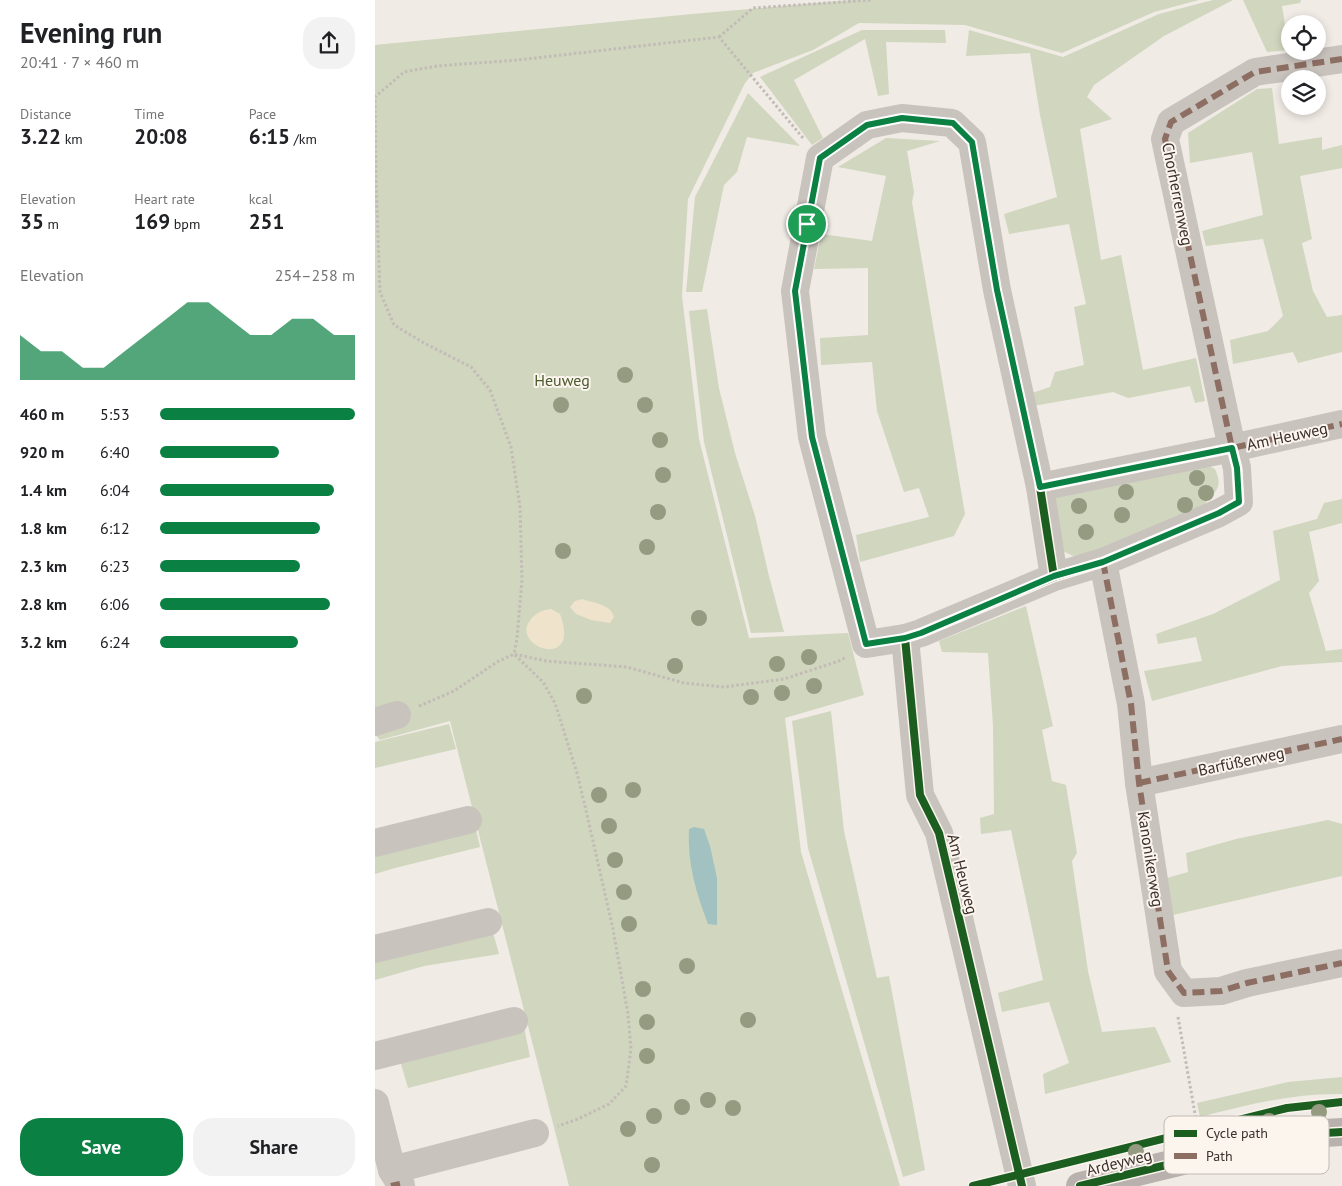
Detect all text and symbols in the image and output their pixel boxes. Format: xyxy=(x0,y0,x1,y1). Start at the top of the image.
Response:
text: Evening run xyxy=(20,14,162,51)
map controls xyxy=(1281,15,1326,115)
button: locate xyxy=(1281,15,1326,60)
button: share xyxy=(303,17,355,69)
text: 20:41 · 7 × 460 m xyxy=(20,52,139,72)
button: layers xyxy=(1281,70,1326,115)
text: Distance xyxy=(20,105,71,123)
text: Time xyxy=(134,105,164,123)
text: Pace xyxy=(249,105,276,123)
text: 3.22 xyxy=(20,123,61,150)
text: 20:08 xyxy=(134,123,188,150)
text: 6:15 xyxy=(249,123,290,150)
text: km xyxy=(61,130,83,148)
text: /km xyxy=(290,130,317,148)
street label: Chorherrenweg xyxy=(1158,141,1198,247)
text: Elevation xyxy=(20,190,76,208)
text: Heart rate xyxy=(134,190,195,208)
text: kcal xyxy=(249,190,273,208)
pin xyxy=(786,203,828,245)
text: 35 xyxy=(20,208,44,235)
text: 169 xyxy=(134,208,170,235)
text: 251 xyxy=(249,208,284,235)
icon: arrive xyxy=(793,210,821,238)
text: m xyxy=(44,215,59,233)
text: bpm xyxy=(170,215,200,233)
text: Elevation xyxy=(20,265,84,285)
text: 254–258 m xyxy=(275,265,355,285)
park label: Heuweg xyxy=(534,370,590,390)
text: 460 m xyxy=(20,404,64,424)
text: 5:53 xyxy=(100,404,130,424)
street label: Am Heuweg xyxy=(1245,418,1329,454)
text: 920 m xyxy=(20,442,64,462)
text: 6:40 xyxy=(100,442,130,462)
text: 1.4 km xyxy=(20,480,67,500)
text: 6:04 xyxy=(100,480,130,500)
text: 1.8 km xyxy=(20,518,67,538)
text: 6:12 xyxy=(100,518,130,538)
text: 2.3 km xyxy=(20,556,67,576)
text: 6:23 xyxy=(100,556,130,576)
text: 2.8 km xyxy=(20,594,67,614)
text: 6:06 xyxy=(100,594,130,614)
text: 3.2 km xyxy=(20,632,67,652)
text: 6:24 xyxy=(100,632,130,652)
street label: Barfüßerweg xyxy=(1196,742,1286,780)
street label: Kanonikerweg xyxy=(1134,810,1168,908)
street label: Am Heuweg xyxy=(943,832,983,916)
legend xyxy=(1164,1116,1329,1174)
button: Save xyxy=(20,1118,183,1176)
button: Share xyxy=(193,1118,355,1176)
text: Cycle path xyxy=(1206,1124,1268,1142)
street label: Ardeyweg xyxy=(1084,1144,1154,1180)
text: Path xyxy=(1206,1147,1233,1165)

